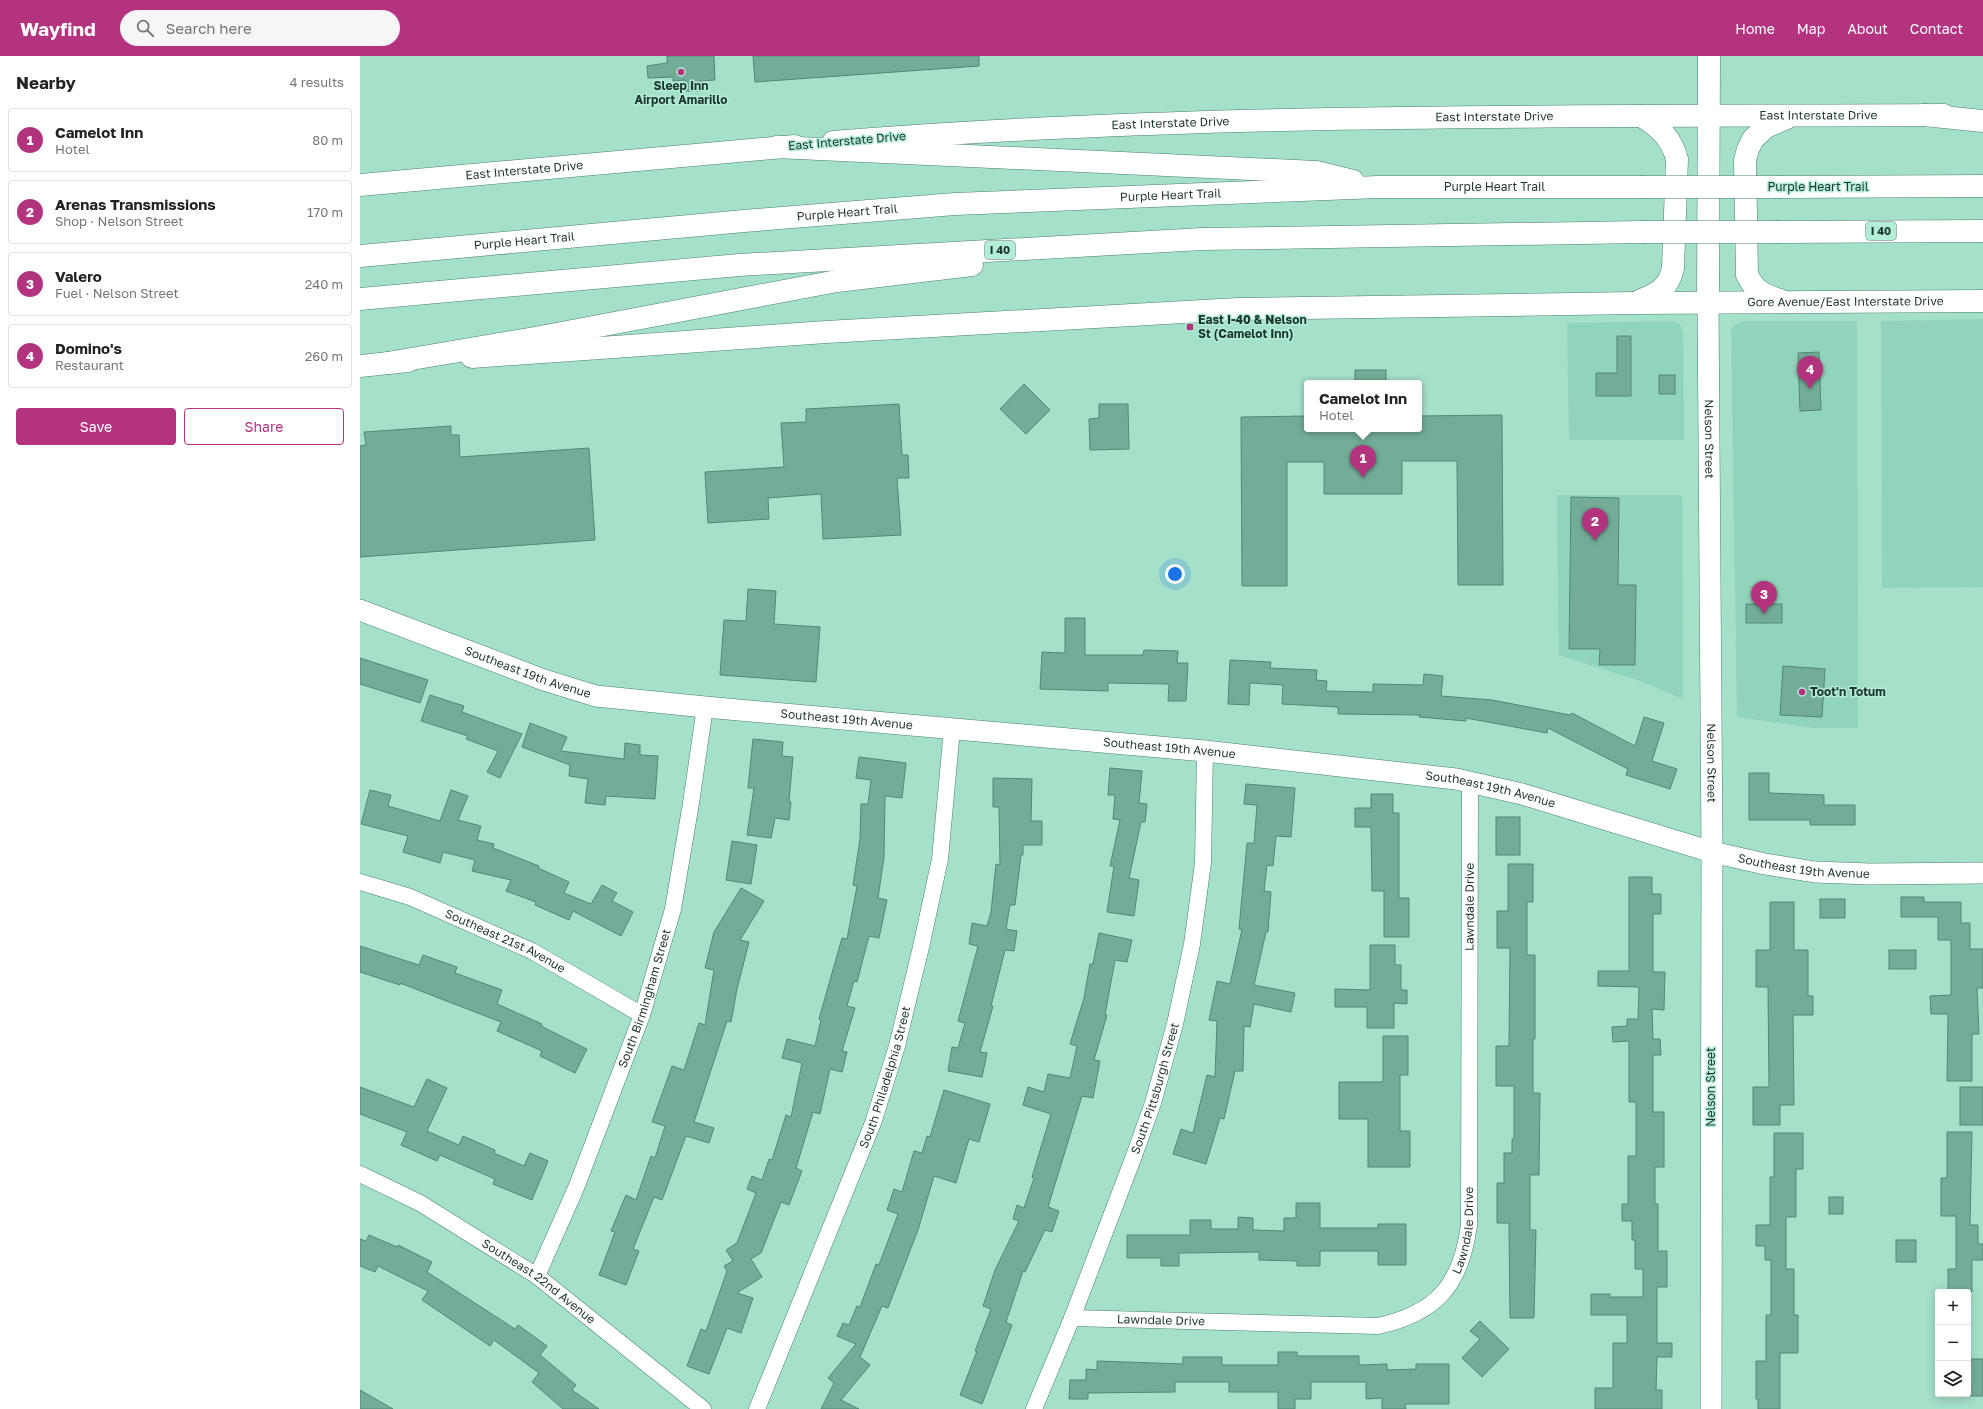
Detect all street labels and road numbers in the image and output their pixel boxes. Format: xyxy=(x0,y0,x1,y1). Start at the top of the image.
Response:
street label: East Interstate Drive xyxy=(1759,107,1878,123)
street label: East Interstate Drive xyxy=(1435,108,1554,124)
street label: East Interstate Drive xyxy=(1111,113,1230,132)
street label: East Interstate Drive xyxy=(788,128,906,153)
street label: East Interstate Drive xyxy=(465,157,584,183)
street label: Purple Heart Trail xyxy=(1444,179,1545,194)
street label: Purple Heart Trail xyxy=(1767,179,1869,194)
street label: Purple Heart Trail xyxy=(1120,185,1222,204)
street label: Purple Heart Trail xyxy=(796,201,898,224)
road number: I 40 xyxy=(1866,222,1896,240)
street label: Purple Heart Trail xyxy=(473,228,576,253)
road number: I 40 xyxy=(985,241,1015,259)
street label: Gore Avenue/East Interstate Drive xyxy=(1747,293,1944,309)
street label: Nelson Street xyxy=(1702,399,1717,479)
street label: Southeast 19th Avenue xyxy=(463,643,593,701)
street label: Southeast 19th Avenue xyxy=(780,706,914,732)
street label: Nelson Street xyxy=(1704,723,1720,803)
street label: Southeast 19th Avenue xyxy=(1103,734,1236,761)
street label: Southeast 19th Avenue xyxy=(1425,768,1557,811)
street label: Southeast 19th Avenue xyxy=(1737,850,1870,881)
street label: Lawndale Drive xyxy=(1462,863,1477,951)
street label: Southeast 21st Avenue xyxy=(443,905,568,976)
street label: South Birmingham Street xyxy=(615,927,674,1070)
street label: South Philadelphia Street xyxy=(856,1004,913,1150)
street label: South Pittsburgh Street xyxy=(1127,1021,1182,1156)
street label: Nelson Street xyxy=(1703,1047,1718,1127)
street label: Lawndale Drive xyxy=(1449,1187,1476,1276)
street label: Southeast 22nd Avenue xyxy=(479,1235,599,1327)
street label: Lawndale Drive xyxy=(1117,1311,1205,1328)

